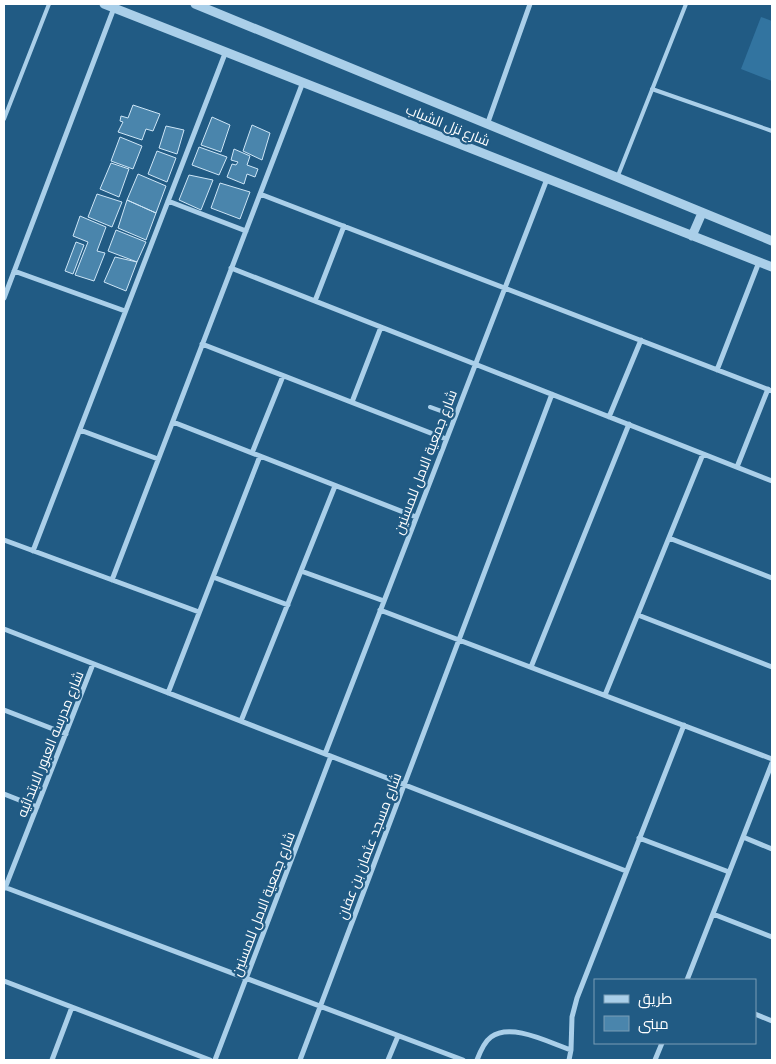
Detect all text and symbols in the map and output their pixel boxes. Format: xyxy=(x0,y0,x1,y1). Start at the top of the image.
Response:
street label: شارع نزل الشباب xyxy=(403,100,493,150)
street label: شارع جمعية الامل للمسنين xyxy=(389,387,461,537)
street label: شارع مدرسه العبور الابتدائيه xyxy=(12,668,88,820)
street label: شارع مسجد عثمان بن عفان xyxy=(333,770,405,922)
street label: شارع جمعية الامل للمسنين xyxy=(227,829,299,979)
legend xyxy=(594,979,756,1044)
text: طريق xyxy=(638,989,672,1009)
text: مبنى xyxy=(638,1014,669,1034)

